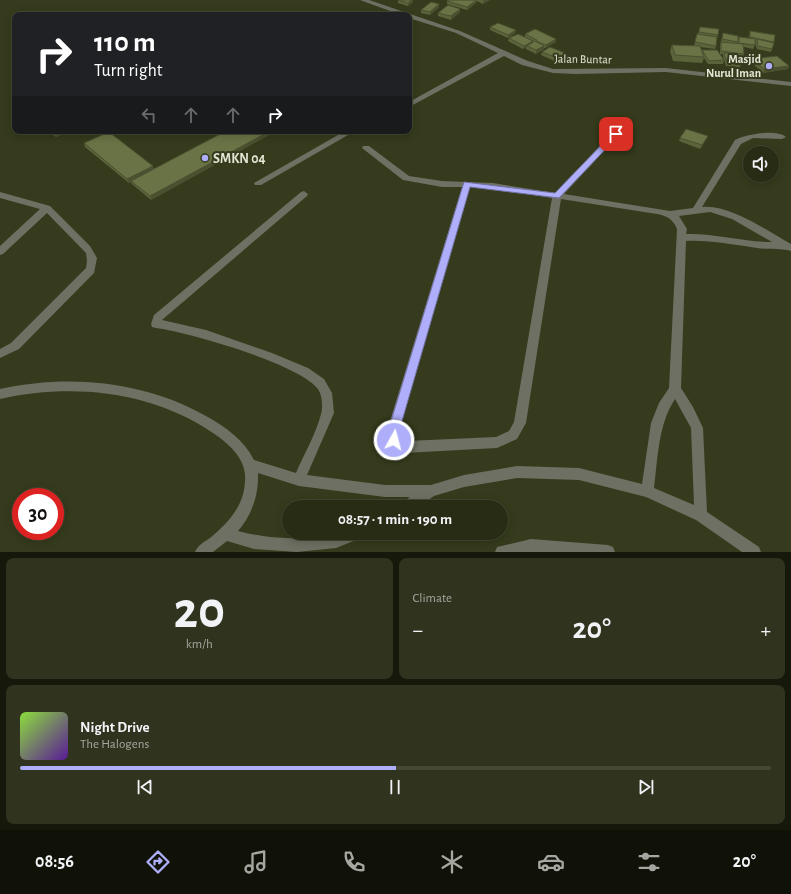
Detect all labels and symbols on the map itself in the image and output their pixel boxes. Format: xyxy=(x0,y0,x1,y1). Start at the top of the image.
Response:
street label: Jalan Buntar xyxy=(554,53,612,66)
place label: Masjid Nurul Iman xyxy=(706,53,762,79)
marker: Masjid Nurul Iman xyxy=(764,61,774,71)
pin xyxy=(599,117,633,151)
place label: SMKN 04 xyxy=(213,152,266,166)
marker: SMKN 04 xyxy=(200,153,210,163)
position arrow xyxy=(373,419,415,461)
speed limit sign: 30 xyxy=(12,488,64,540)

